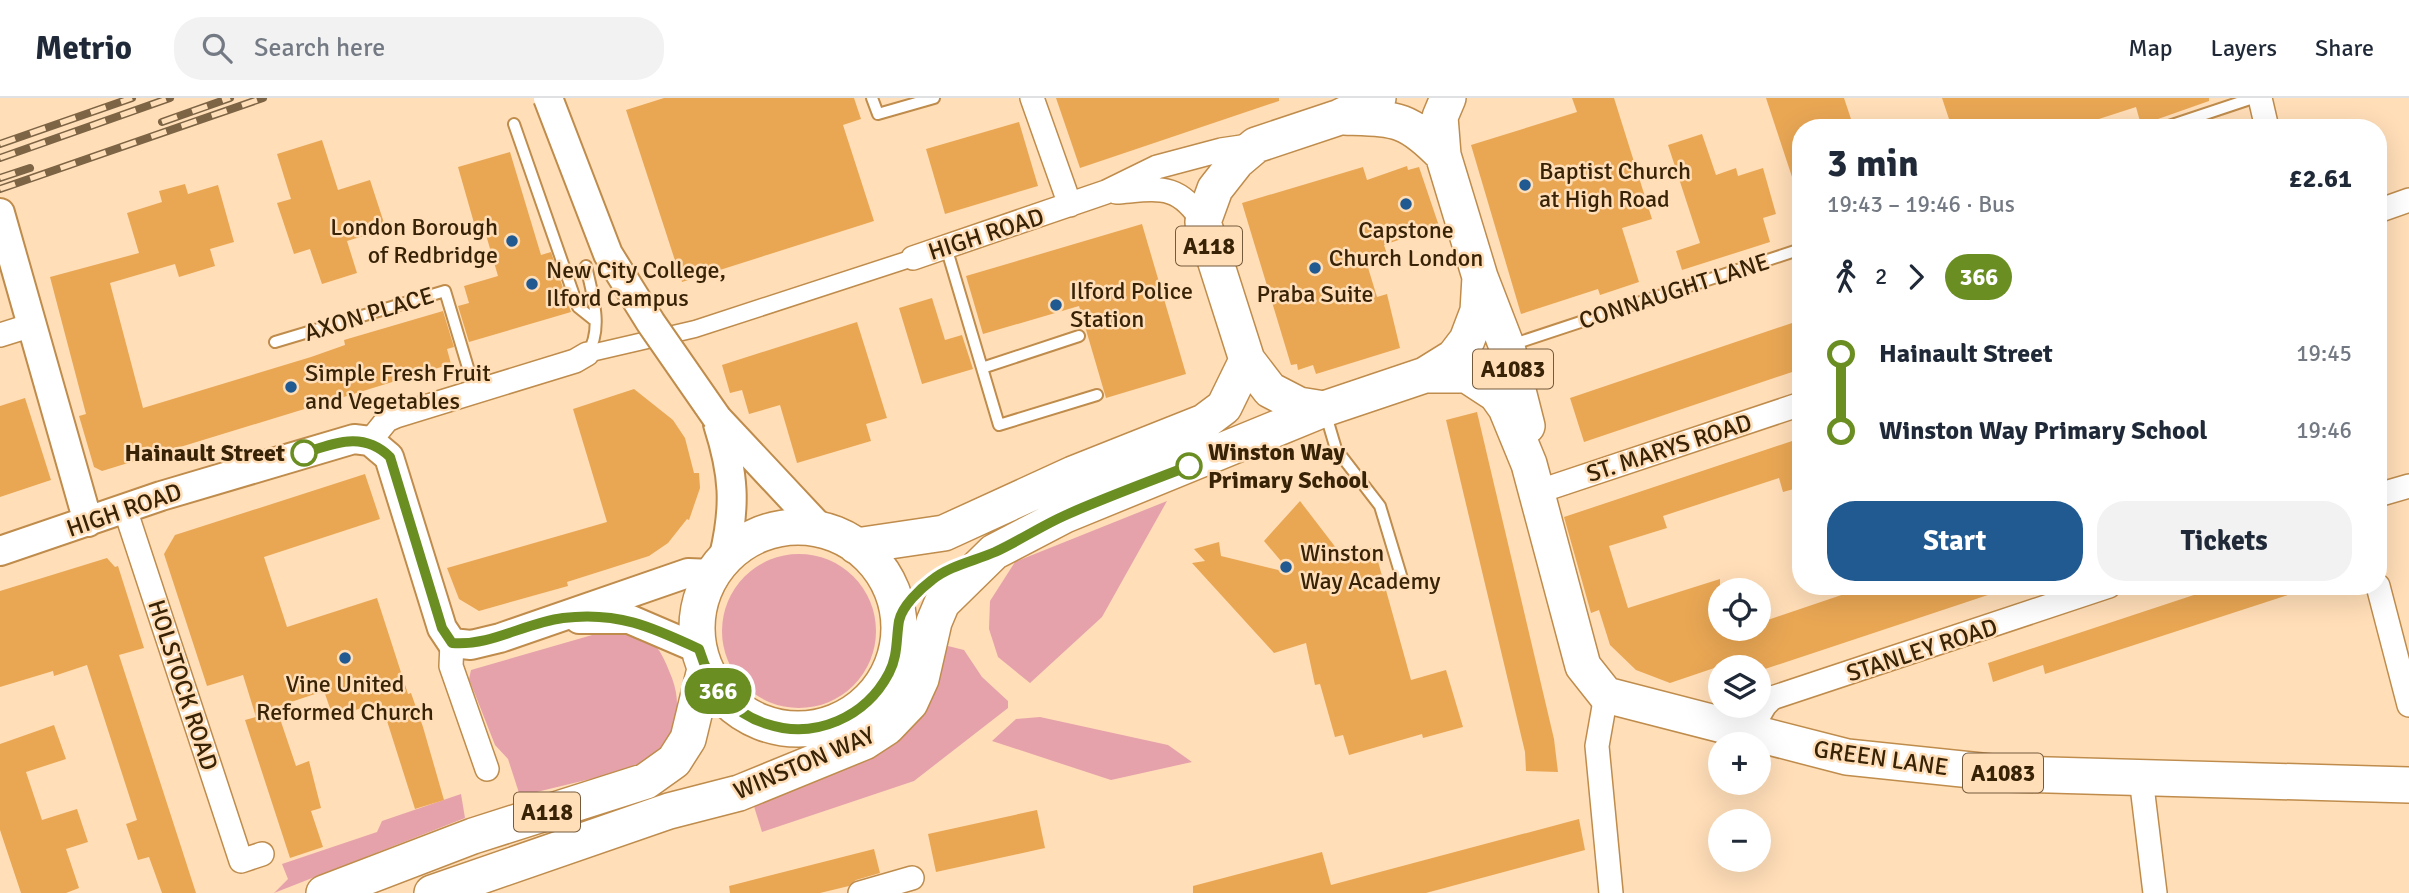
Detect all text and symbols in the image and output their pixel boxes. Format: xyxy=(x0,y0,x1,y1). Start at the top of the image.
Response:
search box xyxy=(174,17,664,80)
text: Metrio xyxy=(35,28,132,69)
icon: search xyxy=(198,29,236,67)
text: Search here xyxy=(254,32,385,64)
text: Map xyxy=(2128,33,2173,63)
text: Layers xyxy=(2211,33,2277,63)
text: Share xyxy=(2315,33,2374,63)
text: 3 min xyxy=(1827,140,1919,187)
place label: Baptist Church at High Road xyxy=(1539,156,1691,214)
text: £2.61 xyxy=(2288,163,2352,195)
marker: Baptist Church at High Road xyxy=(1517,177,1533,193)
text: 19:43 – 19:46 · Bus xyxy=(1827,190,2015,219)
marker: Capstone Church London xyxy=(1398,196,1414,212)
street label: HIGH ROAD xyxy=(924,201,1048,267)
place label: London Borough of Redbridge xyxy=(330,212,498,270)
place label: Capstone Church London xyxy=(1329,215,1483,273)
road number: A118 xyxy=(1176,226,1242,266)
marker: London Borough of Redbridge xyxy=(504,233,520,249)
street label: CONNAUGHT LANE xyxy=(1575,246,1773,336)
place label: New City College, Ilford Campus xyxy=(546,255,726,313)
icon: walk xyxy=(1827,258,1865,296)
icon: forward xyxy=(1897,258,1935,296)
marker: Praba Suite xyxy=(1307,260,1323,276)
text: 2 xyxy=(1875,262,1887,291)
text: 366 xyxy=(1959,262,1998,292)
marker: New City College, Ilford Campus xyxy=(524,276,540,292)
place label: Ilford Police Station xyxy=(1070,276,1193,334)
place label: Praba Suite xyxy=(1256,279,1374,309)
street label: AXON PLACE xyxy=(301,280,437,348)
marker: Ilford Police Station xyxy=(1048,297,1064,313)
text: Hainault Street xyxy=(1879,338,2053,370)
text: 19:45 xyxy=(2296,339,2352,368)
road number: A1083 xyxy=(1473,350,1553,388)
place label: Simple Fresh Fruit and Vegetables xyxy=(305,358,491,416)
marker: Simple Fresh Fruit and Vegetables xyxy=(283,379,299,395)
street label: ST. MARYS ROAD xyxy=(1583,407,1755,489)
text: Winston Way Primary School xyxy=(1879,415,2207,447)
text: 19:46 xyxy=(2296,416,2352,445)
place label: Winston Way Primary School xyxy=(1208,437,1369,495)
place label: Hainault Street xyxy=(125,438,285,468)
marker: Hainault Street xyxy=(291,440,317,466)
marker: Winston Way Primary School xyxy=(1176,453,1202,479)
street label: HIGH ROAD xyxy=(62,476,186,544)
button: Start xyxy=(1827,501,2083,581)
button: Tickets xyxy=(2097,501,2352,581)
place label: Winston Way Academy xyxy=(1300,538,1440,596)
marker: Winston Way Academy xyxy=(1278,559,1294,575)
map controls xyxy=(1708,578,1771,872)
button: locate xyxy=(1708,578,1771,641)
street label: HOLSTOCK ROAD xyxy=(141,596,225,774)
street label: STANLEY ROAD xyxy=(1843,611,2001,689)
marker: Vine United Reformed Church xyxy=(337,650,353,666)
button: layers xyxy=(1708,655,1771,718)
line badge: 366 xyxy=(678,668,758,714)
place label: Vine United Reformed Church xyxy=(256,669,434,727)
text: 366 xyxy=(699,676,737,706)
street label: WINSTON WAY xyxy=(729,720,879,806)
button: + xyxy=(1708,732,1771,795)
street label: GREEN LANE xyxy=(1812,734,1950,782)
road number: A1083 xyxy=(1963,754,2043,792)
road number: A118 xyxy=(514,792,580,832)
button: − xyxy=(1708,809,1771,872)

